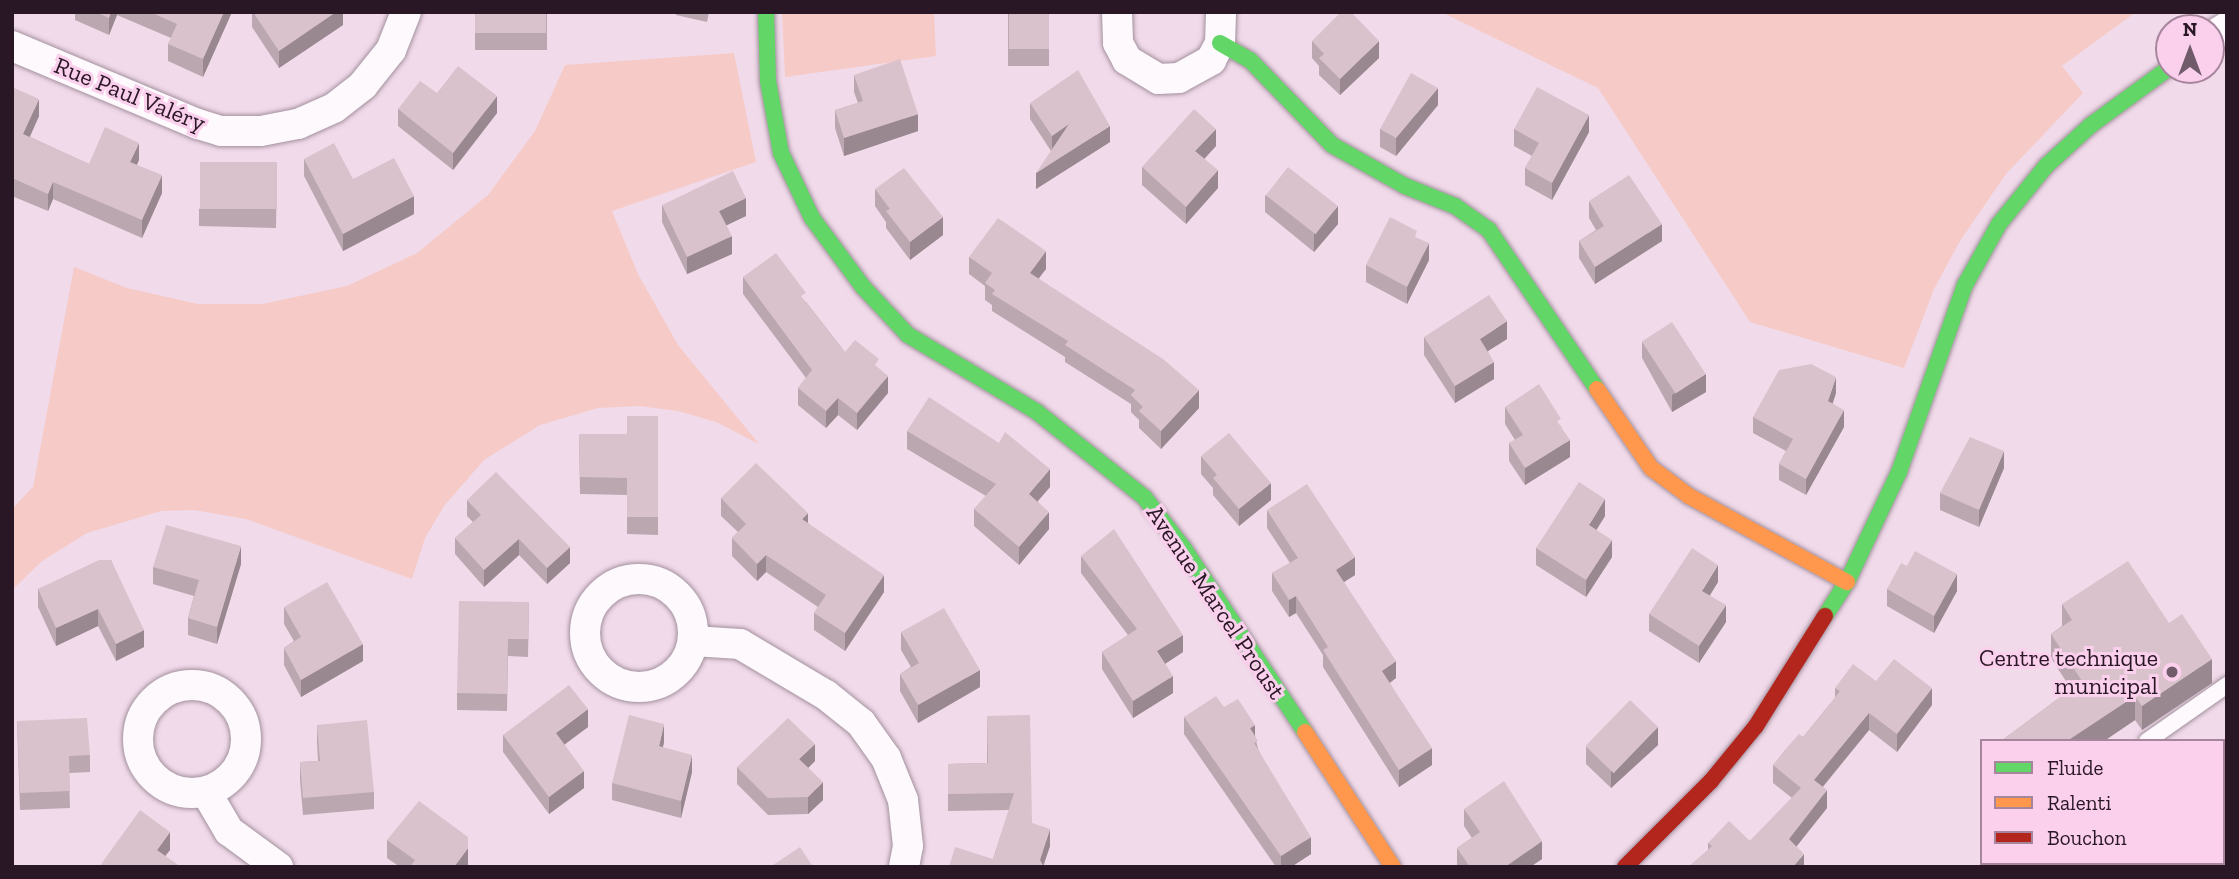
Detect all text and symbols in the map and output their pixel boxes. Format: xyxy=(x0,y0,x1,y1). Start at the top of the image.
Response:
north arrow xyxy=(2155,14,2225,84)
text: N xyxy=(2183,18,2197,41)
street label: Rue Paul Valéry xyxy=(50,50,210,138)
street label: Avenue Marcel Proust xyxy=(1141,500,1291,704)
place label: Centre technique municipal xyxy=(1979,644,2158,700)
marker: Centre technique municipal xyxy=(2164,664,2180,680)
legend xyxy=(1980,739,2225,865)
text: Fluide xyxy=(2047,755,2103,780)
text: Ralenti xyxy=(2047,790,2111,815)
text: Bouchon xyxy=(2047,825,2127,850)

